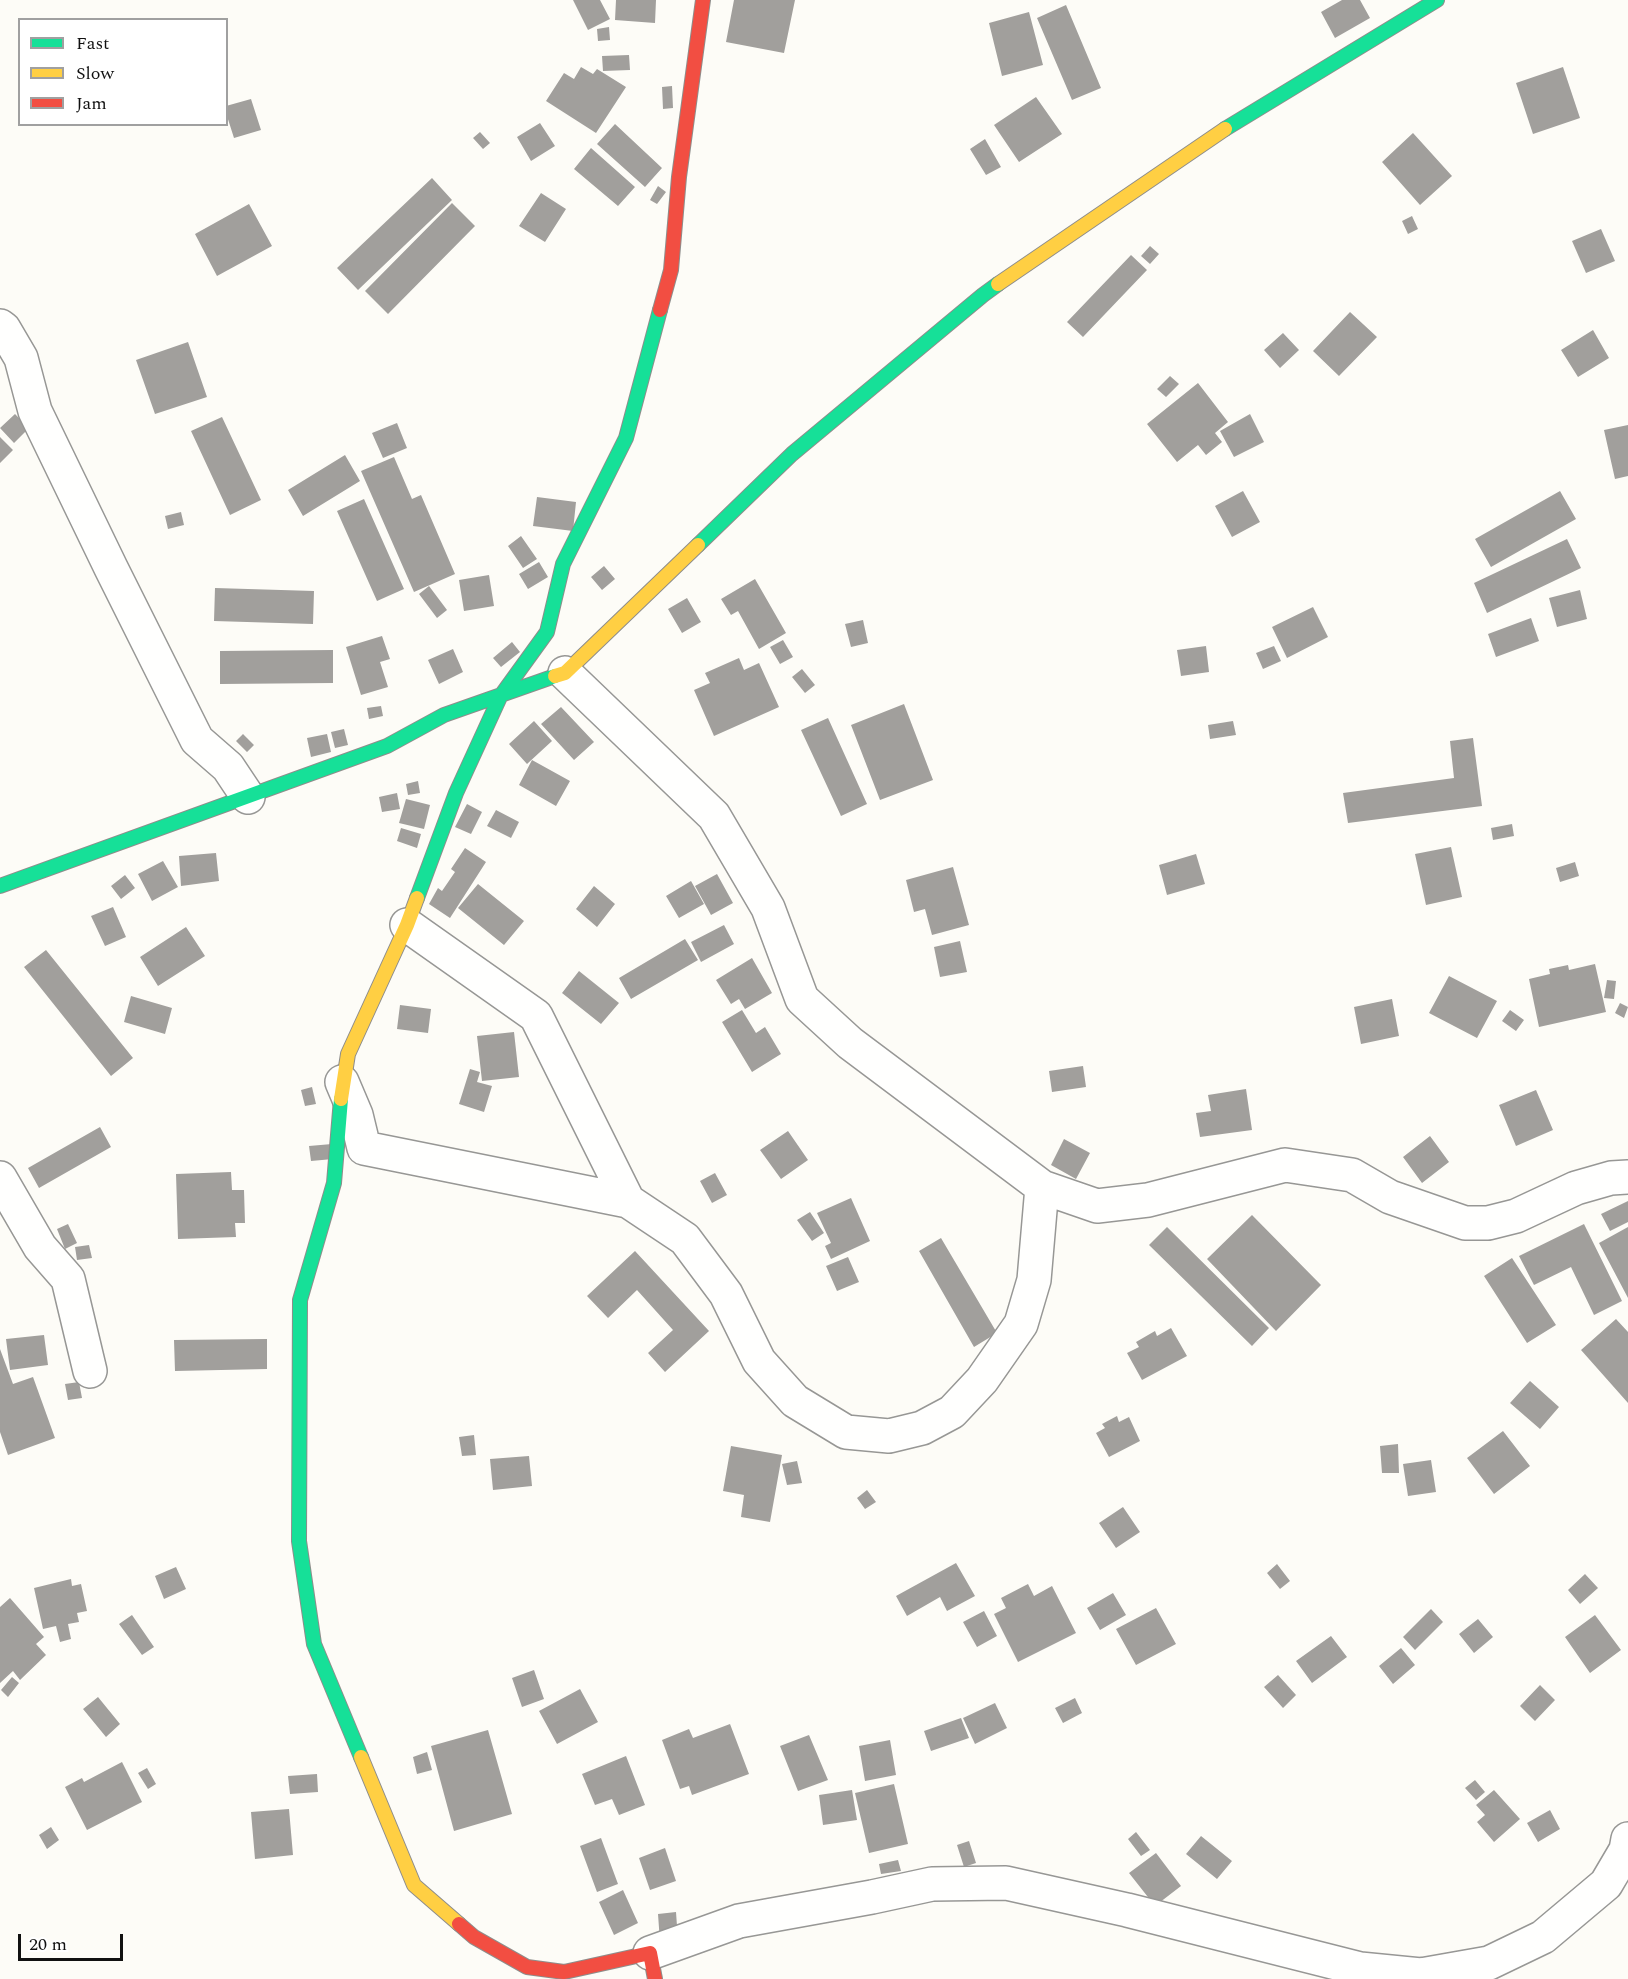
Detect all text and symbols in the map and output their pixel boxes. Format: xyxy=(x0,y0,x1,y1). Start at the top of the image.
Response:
legend xyxy=(18,18,228,126)
text: Fast xyxy=(76,30,109,57)
text: Slow xyxy=(76,60,114,87)
text: Jam xyxy=(76,90,107,117)
scale bar xyxy=(21,1922,126,1960)
text: 20 m xyxy=(29,1931,67,1958)

